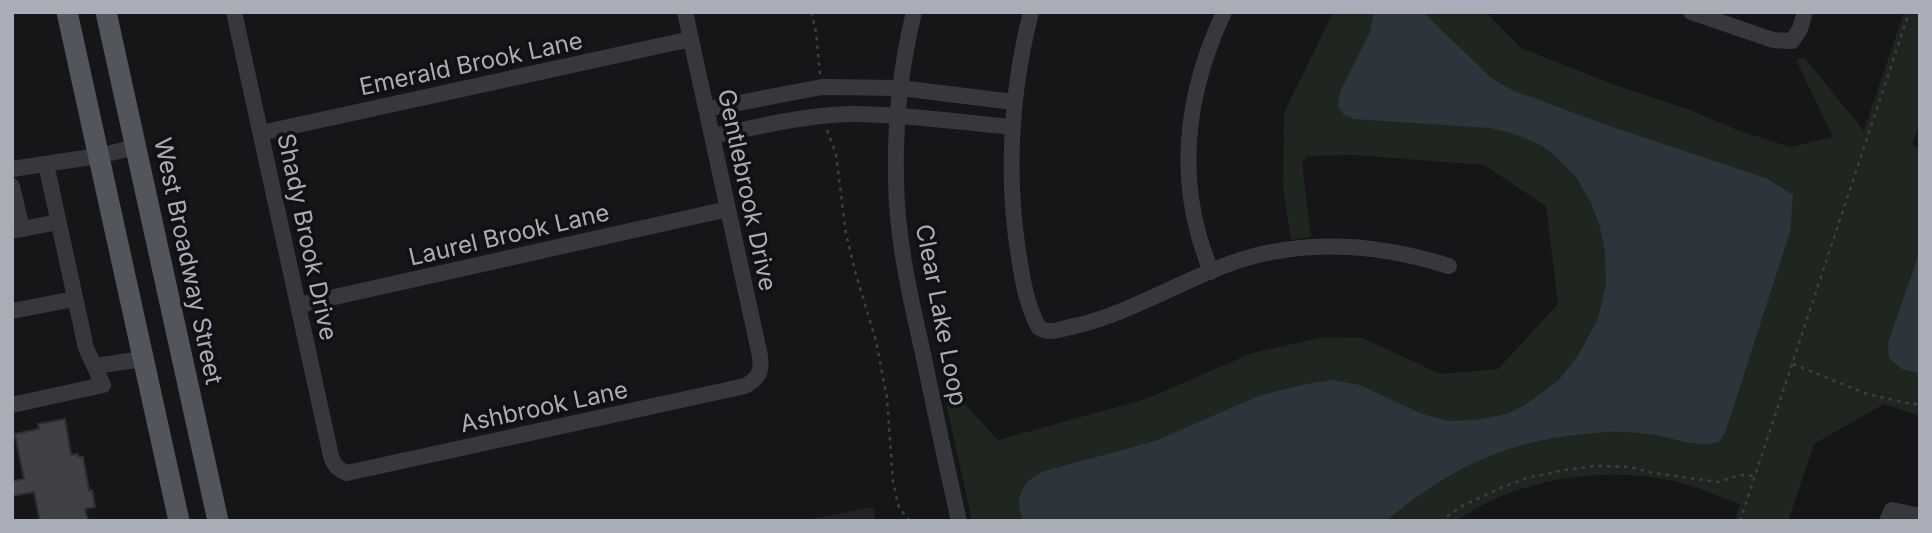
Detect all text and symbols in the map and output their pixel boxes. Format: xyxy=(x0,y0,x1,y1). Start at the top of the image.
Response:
street label: Emerald Brook Lane xyxy=(357,26,585,101)
street label: Gentlebrook Drive xyxy=(712,86,783,293)
street label: Shady Brook Drive xyxy=(271,131,344,343)
street label: West Broadway Street xyxy=(148,135,229,387)
street label: Laurel Brook Lane xyxy=(406,197,612,272)
street label: Clear Lake Loop xyxy=(910,222,973,408)
street label: Ashbrook Lane xyxy=(457,375,630,438)

